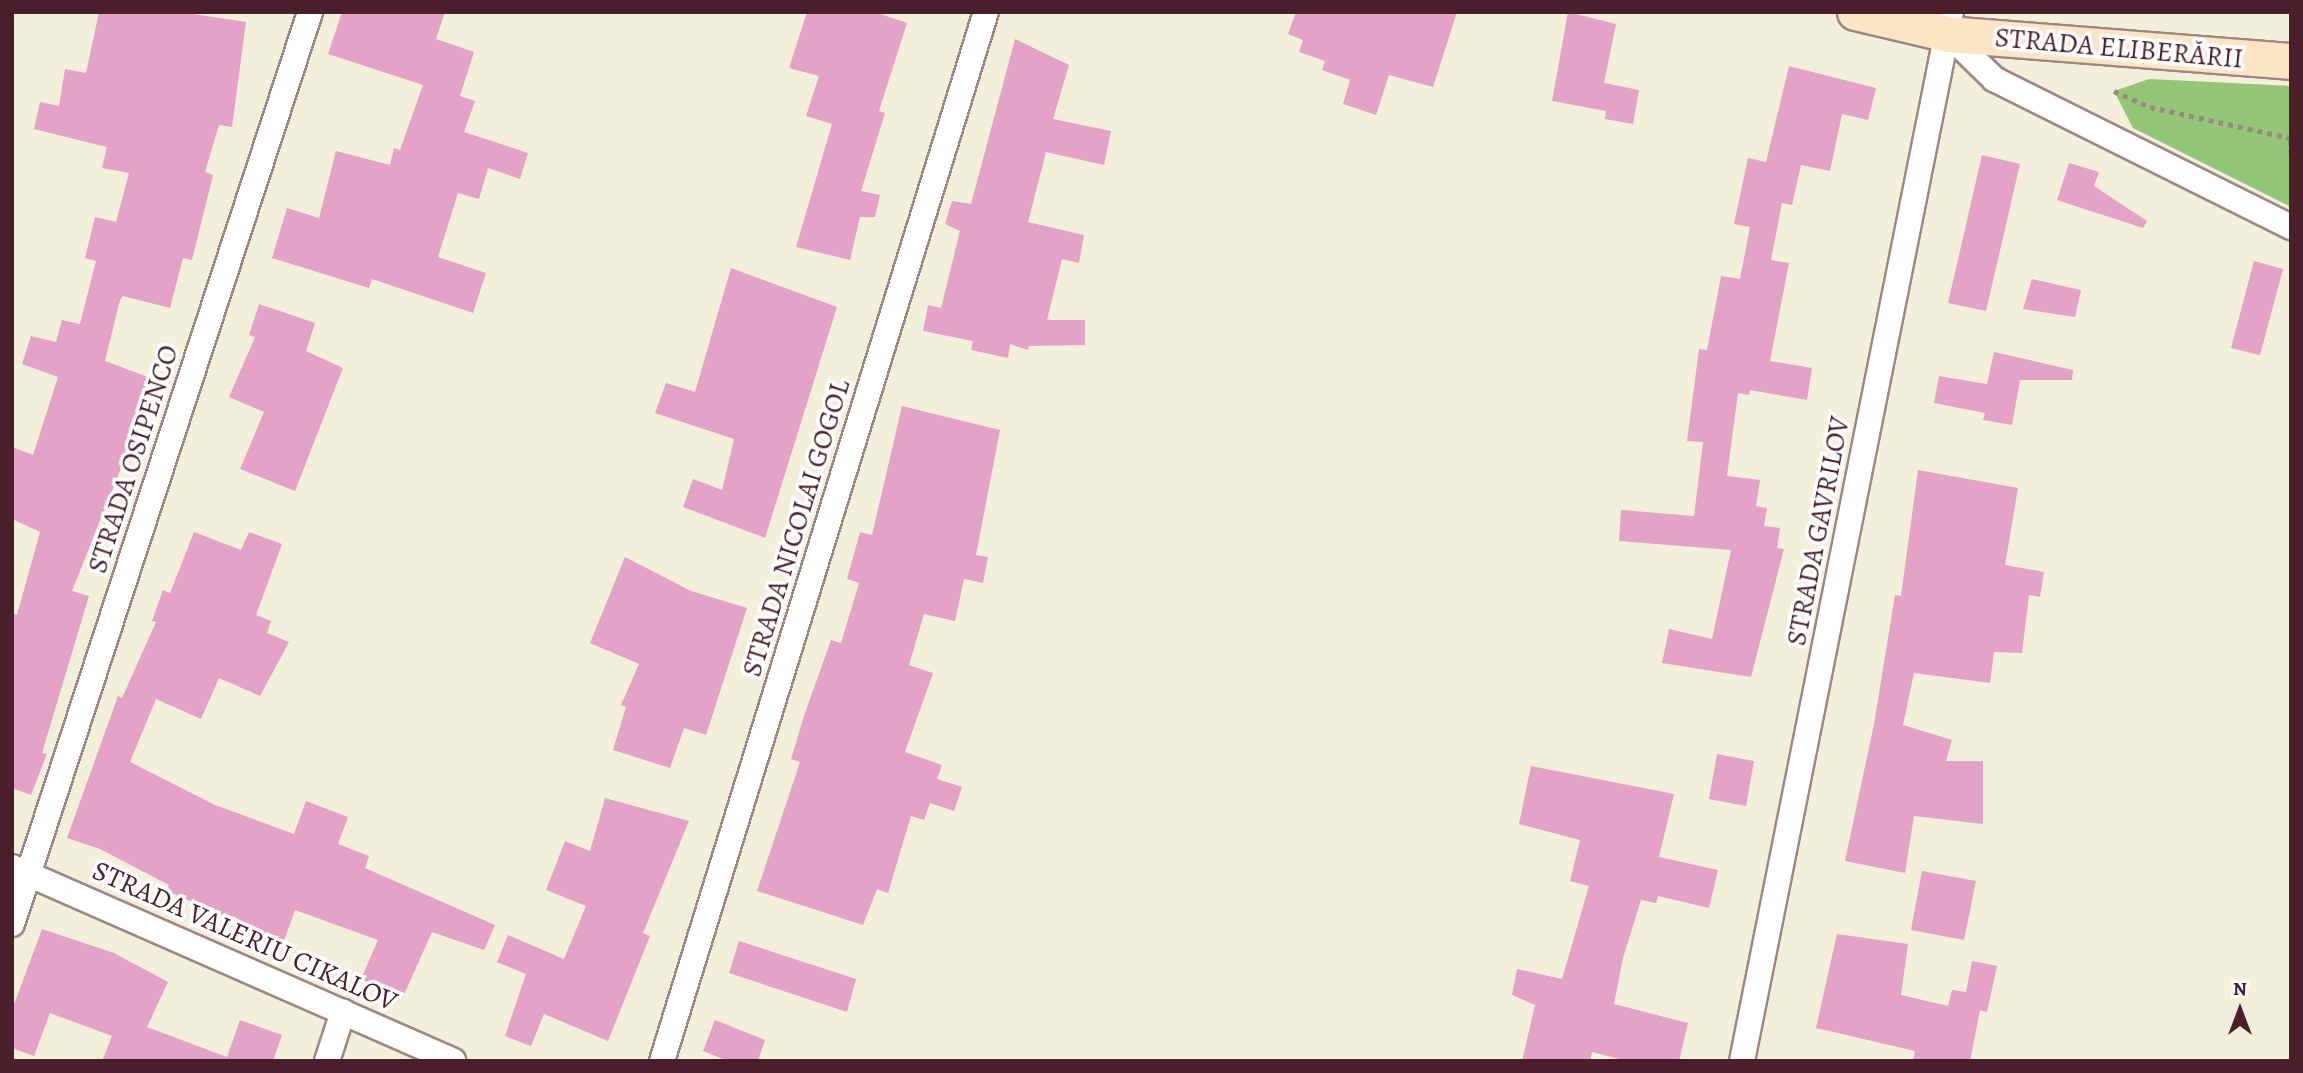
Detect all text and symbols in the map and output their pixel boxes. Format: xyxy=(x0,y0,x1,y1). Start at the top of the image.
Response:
street label: STRADA ELIBERĂRII xyxy=(1993,20,2245,76)
street label: STRADA OSIPENCO xyxy=(80,341,186,577)
street label: STRADA NICOLAI GOGOL xyxy=(735,375,857,681)
street label: STRADA GAVRILOV xyxy=(1779,414,1857,648)
street label: STRADA VALERIU CIKALOV xyxy=(87,854,403,1018)
north arrow xyxy=(2205,975,2275,1045)
text: N xyxy=(2233,976,2247,1002)

